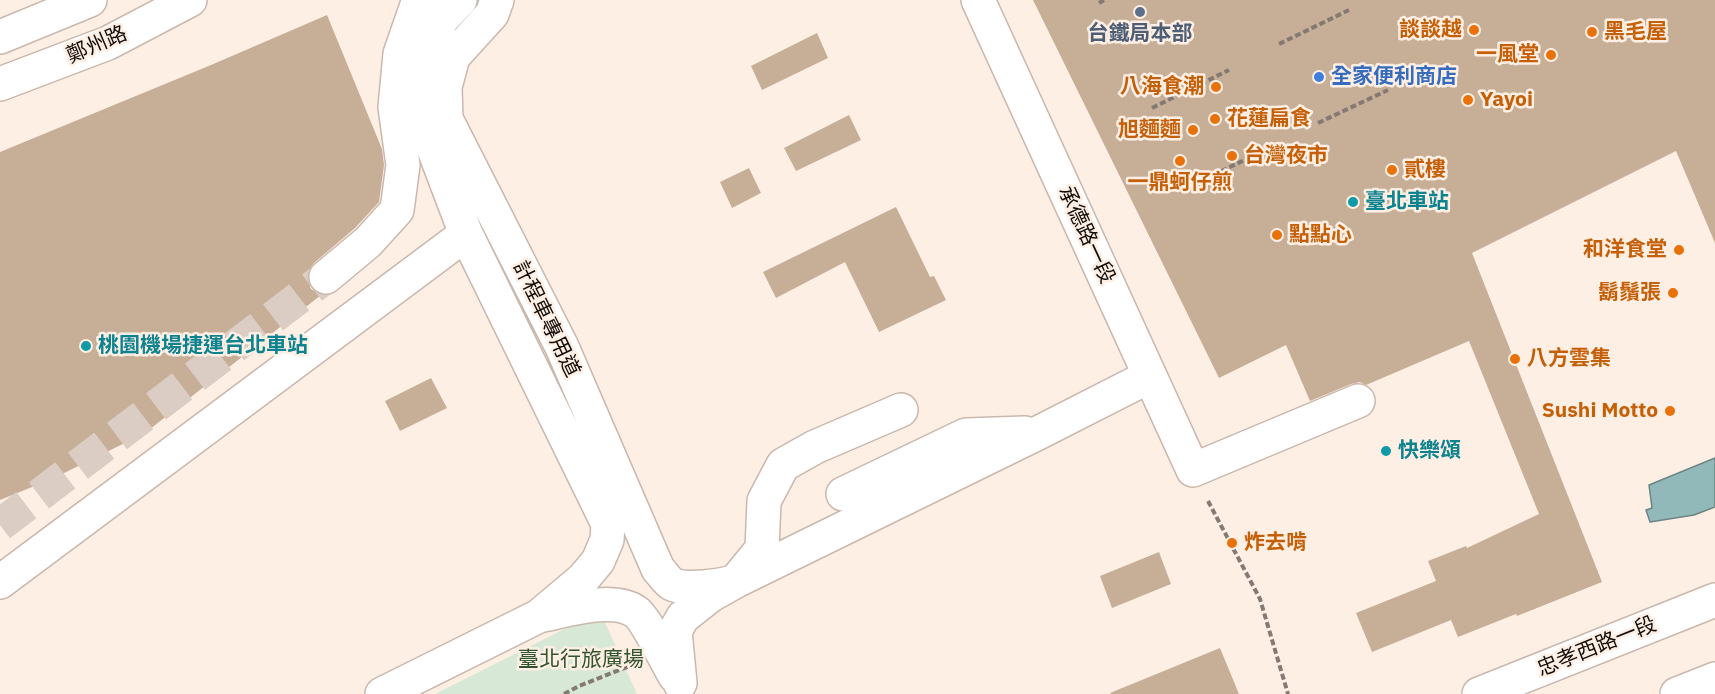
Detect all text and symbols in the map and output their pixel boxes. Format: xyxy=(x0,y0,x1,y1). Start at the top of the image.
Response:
marker: 台鐵局本部 xyxy=(1133,5,1147,19)
place label: 談談越 xyxy=(1399,17,1462,43)
place label: 黑毛屋 xyxy=(1604,19,1667,45)
street label: 鄭州路 xyxy=(63,21,131,69)
place label: 台鐵局本部 xyxy=(1088,21,1192,47)
marker: 談談越 xyxy=(1467,23,1481,37)
marker: 黑毛屋 xyxy=(1585,25,1599,39)
place label: 一風堂 xyxy=(1476,42,1539,68)
marker: 一風堂 xyxy=(1544,48,1558,62)
place label: 全家便利商店 xyxy=(1331,64,1457,90)
marker: 全家便利商店 xyxy=(1312,70,1326,84)
place label: 八海食潮 xyxy=(1120,74,1204,100)
marker: 八海食潮 xyxy=(1209,80,1223,94)
place label: Yayoi xyxy=(1480,87,1533,113)
marker: Yayoi xyxy=(1461,93,1475,107)
place label: 花蓮扁食 xyxy=(1227,106,1311,132)
marker: 花蓮扁食 xyxy=(1208,112,1222,126)
place label: 旭麵麵 xyxy=(1118,117,1181,143)
marker: 旭麵麵 xyxy=(1186,123,1200,137)
place label: 台灣夜市 xyxy=(1244,143,1328,169)
marker: 台灣夜市 xyxy=(1225,149,1239,163)
marker: 一鼎蚵仔煎 xyxy=(1173,154,1187,168)
place label: 貳樓 xyxy=(1404,157,1446,183)
marker: 貳樓 xyxy=(1385,163,1399,177)
place label: 一鼎蚵仔煎 xyxy=(1128,170,1232,196)
street label: 承德路一段 xyxy=(1052,182,1120,288)
place label: 臺北車站 xyxy=(1365,189,1449,215)
marker: 臺北車站 xyxy=(1346,195,1360,209)
place label: 點點心 xyxy=(1289,222,1352,248)
marker: 點點心 xyxy=(1270,228,1284,242)
place label: 和洋食堂 xyxy=(1583,237,1667,263)
marker: 和洋食堂 xyxy=(1672,243,1686,257)
street label: 計程車專用道 xyxy=(507,257,585,381)
place label: 鬍鬚張 xyxy=(1598,280,1661,306)
marker: 鬍鬚張 xyxy=(1666,286,1680,300)
place label: 桃園機場捷運台北車站 xyxy=(98,333,308,359)
marker: 桃園機場捷運台北車站 xyxy=(79,339,93,353)
place label: 八方雲集 xyxy=(1527,346,1611,372)
marker: 八方雲集 xyxy=(1508,352,1522,366)
place label: Sushi Motto xyxy=(1542,398,1658,424)
marker: Sushi Motto xyxy=(1663,404,1677,418)
place label: 快樂頌 xyxy=(1398,438,1461,464)
marker: 快樂頌 xyxy=(1379,444,1393,458)
place label: 炸去啃 xyxy=(1244,530,1307,556)
marker: 炸去啃 xyxy=(1225,536,1239,550)
street label: 忠孝西路一段 xyxy=(1534,612,1660,682)
park label: 臺北行旅廣場 xyxy=(518,647,644,673)

